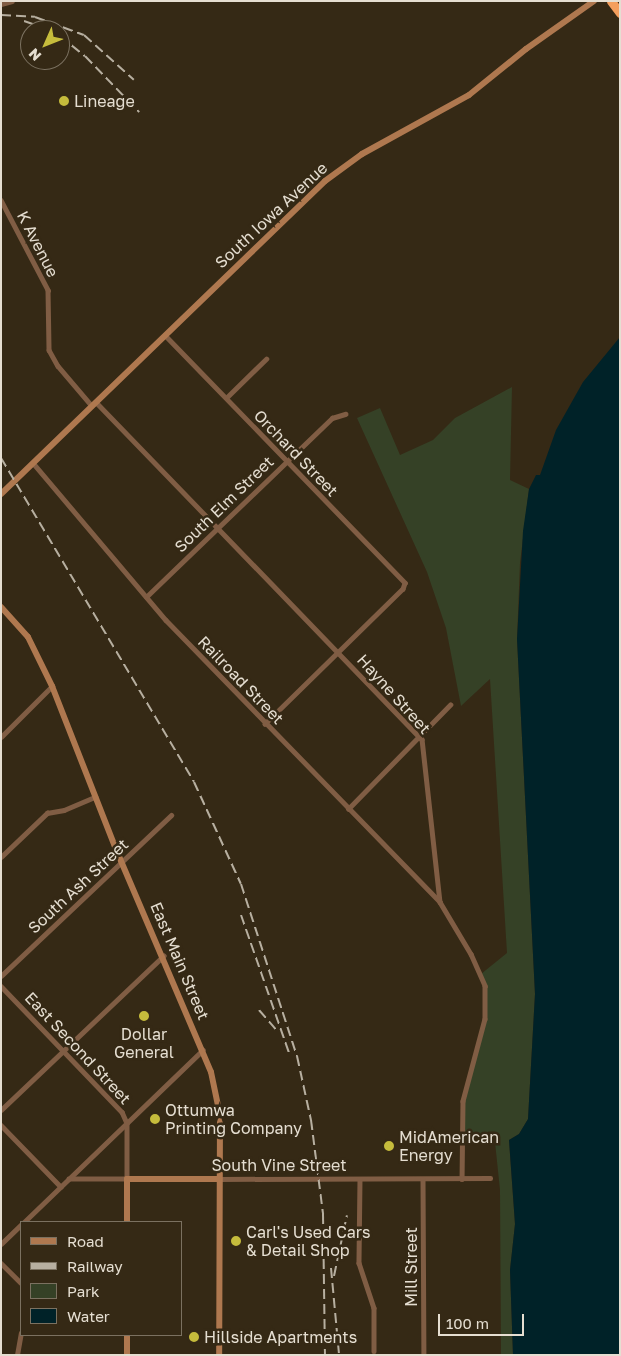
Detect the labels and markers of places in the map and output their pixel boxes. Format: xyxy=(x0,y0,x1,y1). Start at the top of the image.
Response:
place label: Lineage xyxy=(74,91,135,111)
marker: Lineage xyxy=(58,95,70,107)
marker: Dollar General xyxy=(138,1010,150,1022)
place label: Dollar General xyxy=(114,1024,174,1062)
place label: Ottumwa Printing Company xyxy=(165,1100,302,1138)
marker: Ottumwa Printing Company xyxy=(149,1113,161,1125)
place label: MidAmerican Energy xyxy=(399,1127,499,1165)
marker: MidAmerican Energy xyxy=(383,1140,395,1152)
place label: Carl's Used Cars & Detail Shop xyxy=(246,1222,371,1260)
marker: Carl's Used Cars & Detail Shop xyxy=(230,1235,242,1247)
place label: Hillside Apartments xyxy=(204,1327,357,1347)
marker: Hillside Apartments xyxy=(188,1331,200,1343)

